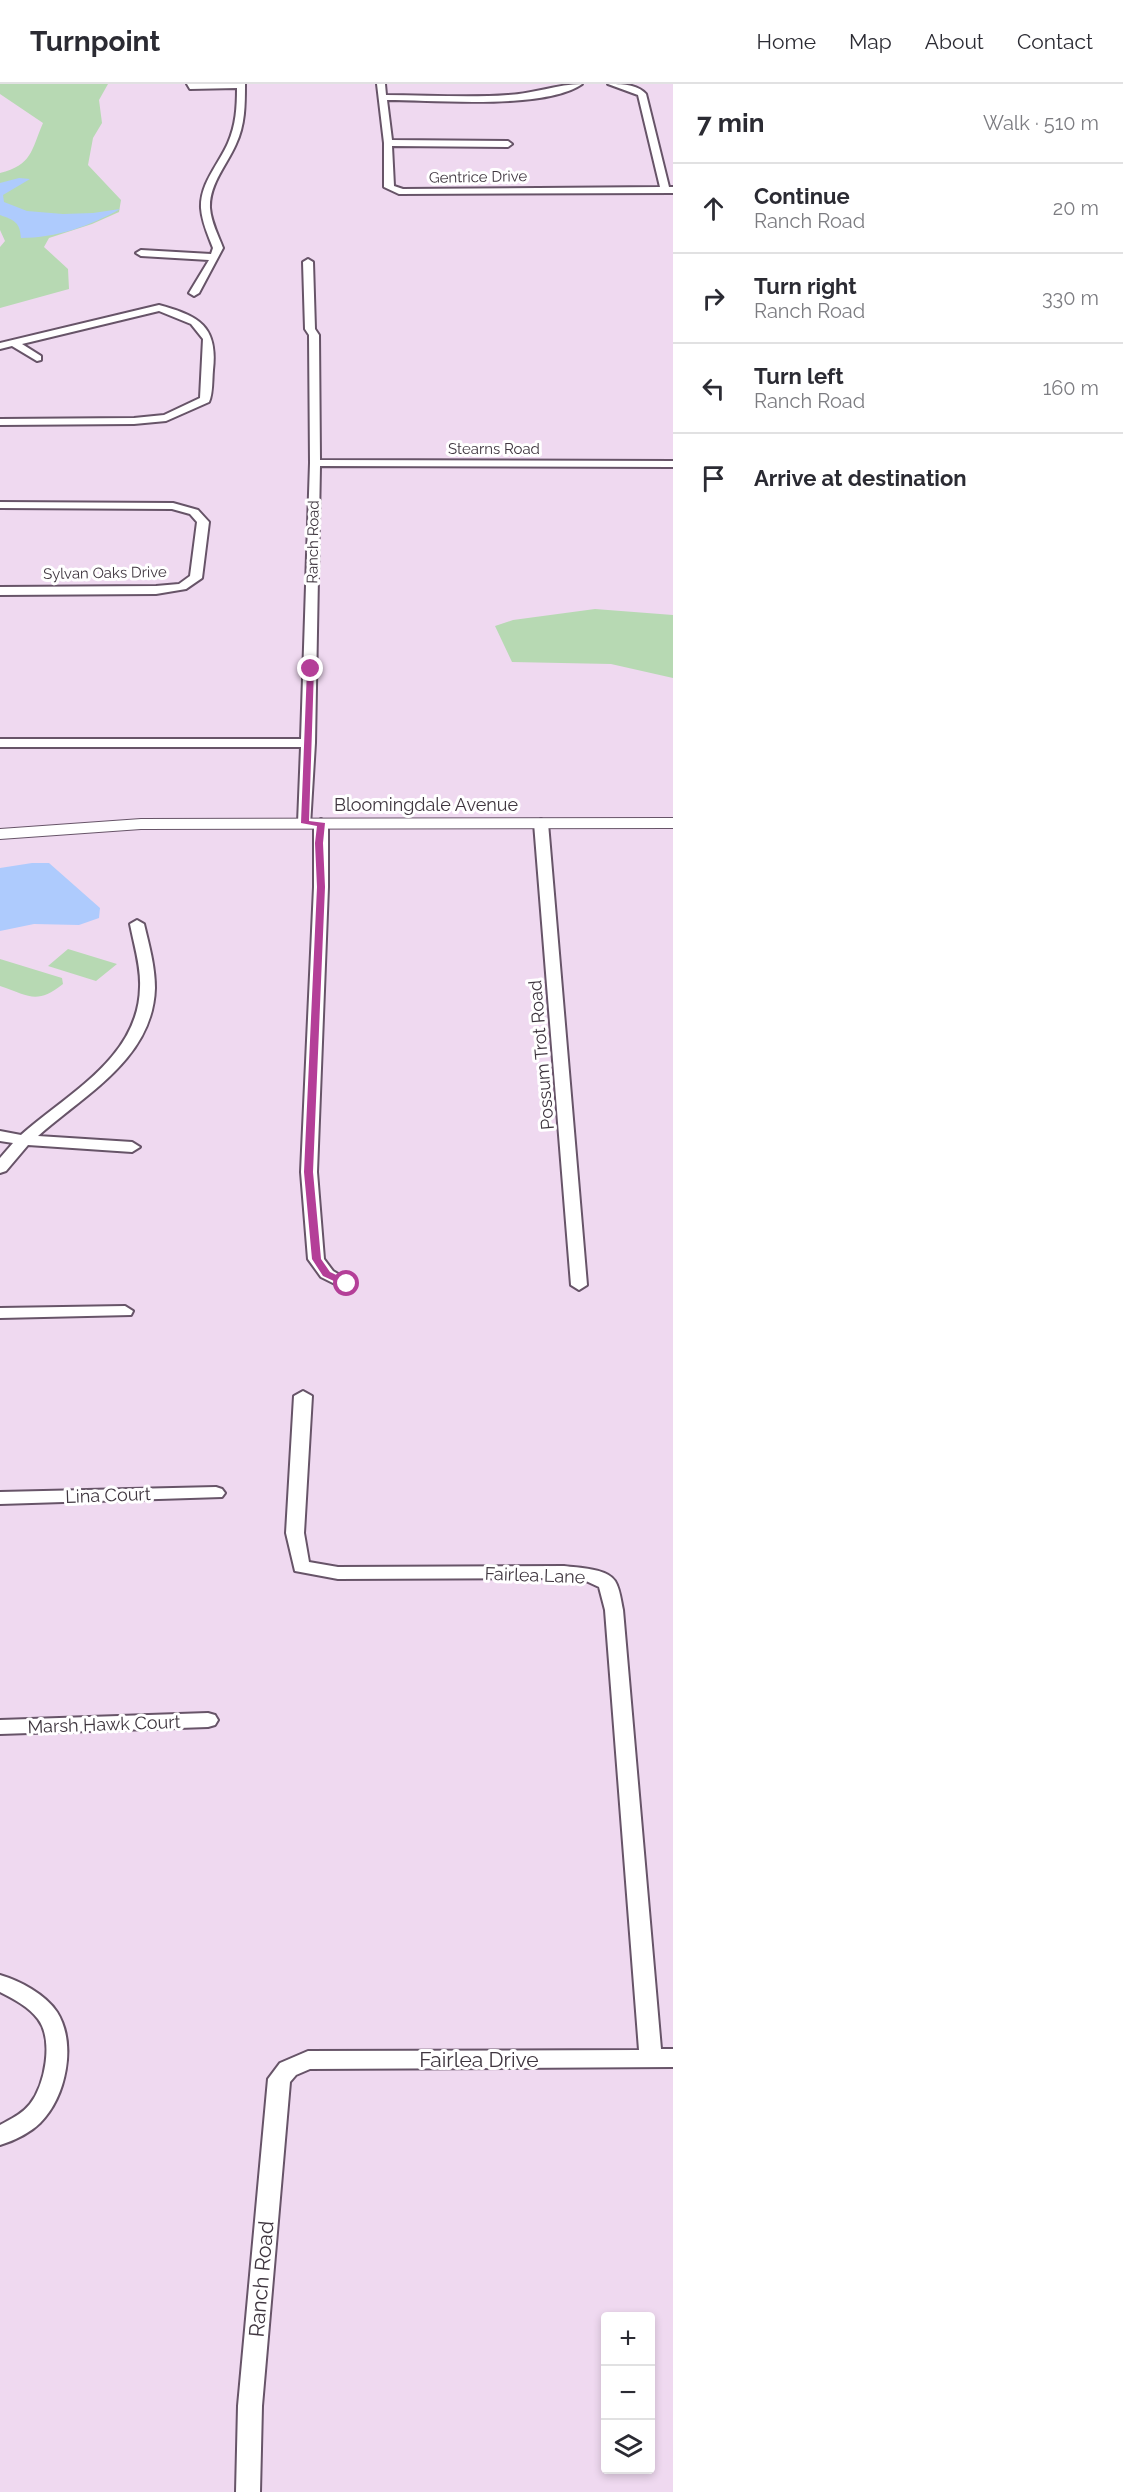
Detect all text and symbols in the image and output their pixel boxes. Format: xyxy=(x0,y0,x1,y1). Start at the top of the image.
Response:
text: Turnpoint xyxy=(30,25,160,58)
text: Home xyxy=(757,29,816,54)
text: Map xyxy=(849,29,892,54)
text: About xyxy=(925,29,984,54)
text: Contact xyxy=(1017,29,1093,54)
text: 7 min xyxy=(697,108,764,138)
text: Walk · 510 m xyxy=(983,111,1099,135)
street label: Gentrice Drive xyxy=(429,167,528,187)
text: Continue xyxy=(754,183,850,209)
icon: ahead xyxy=(697,192,730,225)
text: 20 m xyxy=(1053,196,1099,220)
text: Ranch Road xyxy=(754,209,865,233)
text: Turn right xyxy=(754,273,857,299)
icon: right xyxy=(697,282,730,315)
text: 330 m xyxy=(1042,286,1099,310)
text: Ranch Road xyxy=(754,299,865,323)
text: Turn left xyxy=(754,363,844,389)
icon: left xyxy=(697,372,730,405)
text: 160 m xyxy=(1043,376,1099,400)
text: Ranch Road xyxy=(754,389,865,413)
street label: Stearns Road xyxy=(448,440,540,458)
icon: arrive xyxy=(697,462,730,495)
text: Arrive at destination xyxy=(754,465,967,491)
street label: Ranch Road xyxy=(303,500,323,584)
street label: Sylvan Oaks Drive xyxy=(43,563,167,583)
route end xyxy=(297,655,323,681)
street label: Bloomingdale Avenue xyxy=(334,794,518,815)
street label: Possum Trot Road xyxy=(524,979,558,1131)
route start xyxy=(333,1270,359,1296)
street label: Lina Court xyxy=(65,1483,151,1507)
street label: Fairlea Lane xyxy=(484,1563,586,1587)
street label: Marsh Hawk Court xyxy=(27,1711,181,1737)
street label: Fairlea Drive xyxy=(419,2047,539,2072)
street label: Ranch Road xyxy=(243,2220,279,2338)
map controls xyxy=(601,2312,655,2474)
button: + xyxy=(601,2312,655,2366)
button: − xyxy=(601,2366,655,2420)
button: layers xyxy=(601,2420,655,2474)

